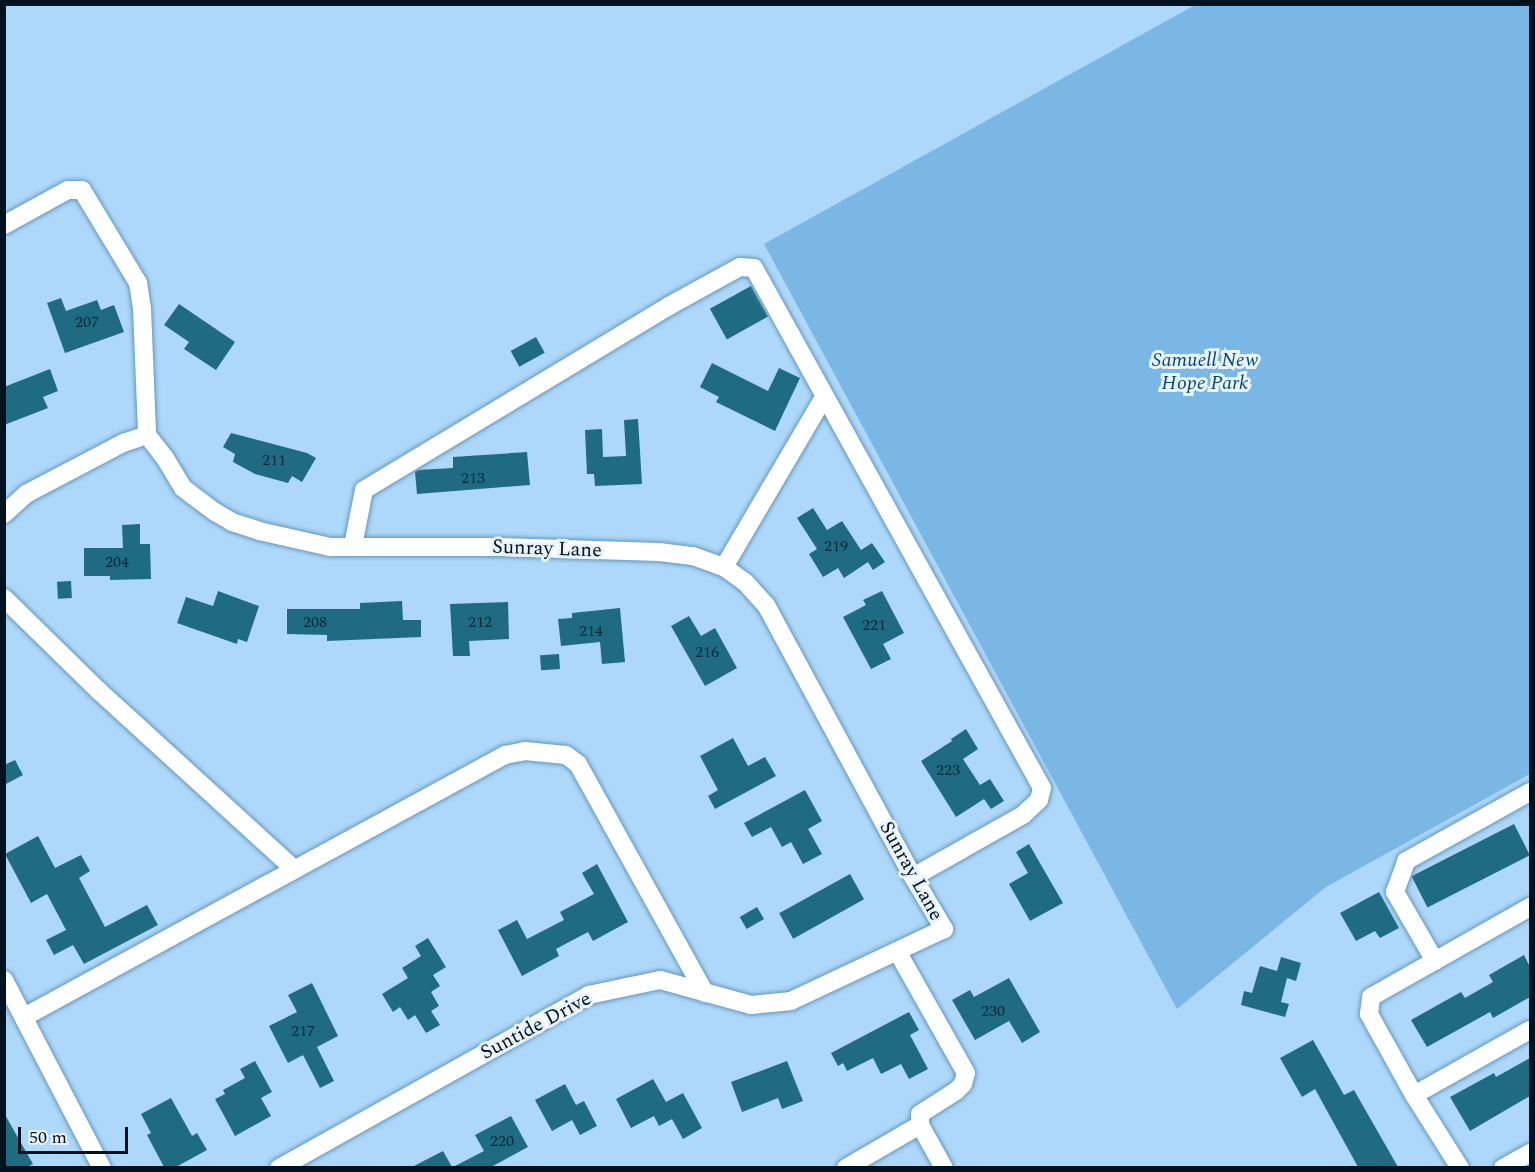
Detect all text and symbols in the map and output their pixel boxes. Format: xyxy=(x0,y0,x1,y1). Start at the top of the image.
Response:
house number: 207 xyxy=(75,312,99,332)
park label: Samuell New Hope Park xyxy=(1152,349,1258,396)
house number: 211 xyxy=(262,450,286,470)
house number: 213 xyxy=(461,468,485,488)
street label: Sunray Lane xyxy=(492,535,602,563)
house number: 219 xyxy=(824,536,848,556)
house number: 204 xyxy=(105,552,129,572)
house number: 208 xyxy=(303,612,327,632)
house number: 212 xyxy=(468,612,492,632)
house number: 221 xyxy=(862,615,886,635)
house number: 214 xyxy=(579,621,603,641)
house number: 216 xyxy=(695,642,719,662)
house number: 223 xyxy=(936,760,960,780)
street label: Sunray Lane xyxy=(874,817,948,925)
street label: Suntide Drive xyxy=(477,987,595,1065)
house number: 230 xyxy=(981,1001,1005,1021)
house number: 217 xyxy=(291,1021,315,1041)
scale bar xyxy=(21,1115,130,1153)
text: 50 m xyxy=(29,1124,67,1151)
house number: 220 xyxy=(490,1131,514,1151)

